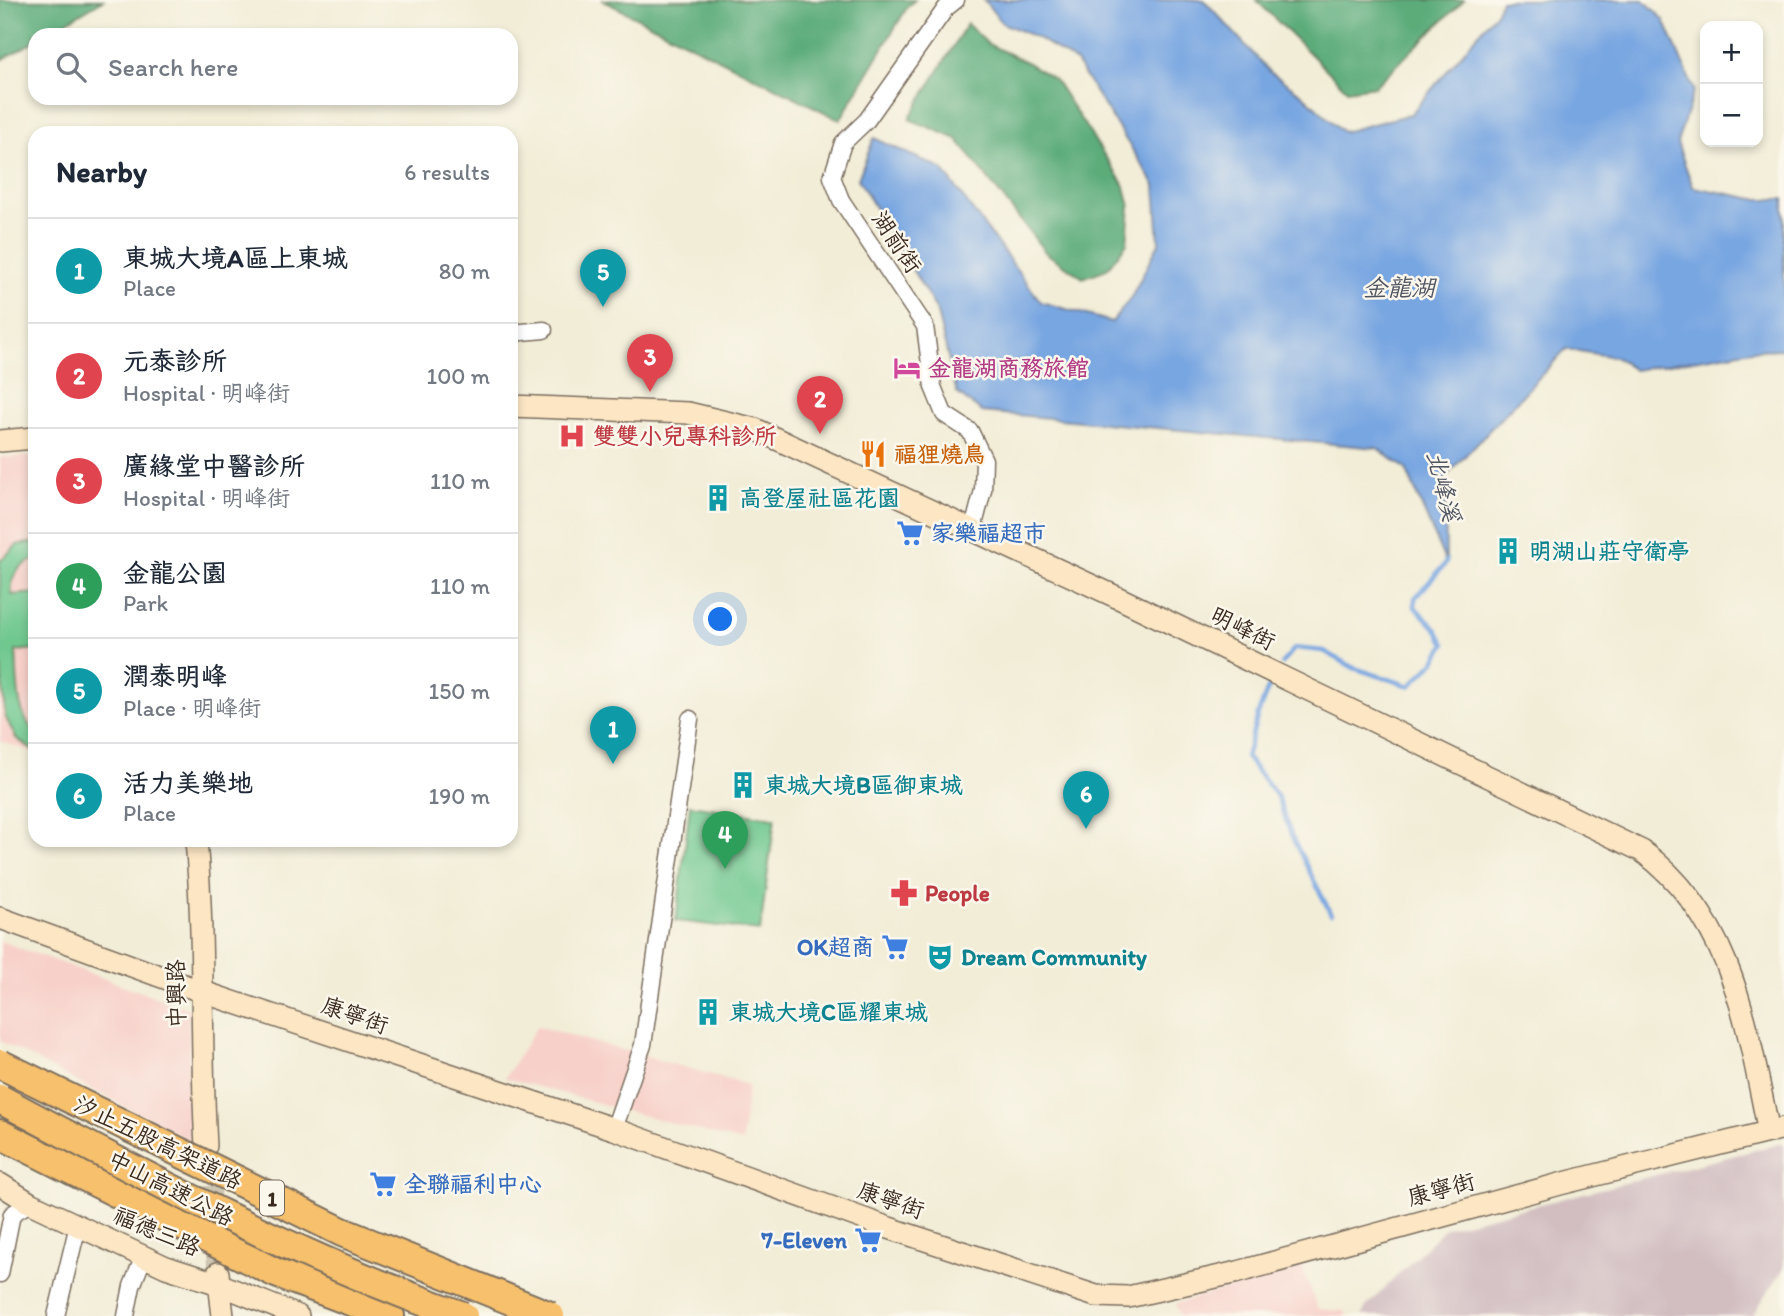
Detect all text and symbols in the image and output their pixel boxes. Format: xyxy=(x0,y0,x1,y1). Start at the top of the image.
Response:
map controls xyxy=(1700,21,1763,147)
button: + xyxy=(1700,21,1763,84)
search box xyxy=(28,28,518,105)
icon: search xyxy=(52,48,90,86)
text: Search here xyxy=(108,51,238,83)
button: − xyxy=(1700,84,1763,147)
text: Nearby xyxy=(56,153,147,190)
text: 6 results xyxy=(404,158,490,186)
street label: 湖前街 xyxy=(866,206,928,278)
text: 東城大境A區上東城 xyxy=(123,242,348,274)
pin: 5 xyxy=(580,249,626,307)
text: 1 xyxy=(74,257,84,285)
text: 80 m xyxy=(439,257,490,285)
water label: 金龍湖 xyxy=(1363,273,1438,302)
text: Place xyxy=(123,274,176,302)
pin: 3 xyxy=(627,334,673,392)
text: 元泰診所 xyxy=(123,345,227,377)
hotel icon: 金龍湖商務旅館 xyxy=(892,353,922,383)
place label: 金龍湖商務旅館 xyxy=(928,354,1089,382)
text: 2 xyxy=(73,362,85,390)
text: 100 m xyxy=(426,362,490,390)
pin: 2 xyxy=(797,376,843,434)
text: Hospital · 明峰街 xyxy=(123,379,290,407)
hospital icon: 雙雙小兒專科診所 xyxy=(557,421,587,451)
place label: 雙雙小兒專科診所 xyxy=(593,422,777,450)
restaurant icon: 福狸燒鳥 xyxy=(858,439,888,469)
place label: 福狸燒鳥 xyxy=(894,440,986,468)
water label: 北峰溪 xyxy=(1421,448,1467,526)
text: 廣緣堂中醫診所 xyxy=(123,450,305,482)
text: 3 xyxy=(73,467,85,495)
text: 110 m xyxy=(430,467,490,495)
building icon: 高登屋社區花園 xyxy=(703,483,733,513)
text: Hospital · 明峰街 xyxy=(123,484,290,512)
place label: 高登屋社區花園 xyxy=(739,484,900,512)
supermarket icon: 家樂福超市 xyxy=(895,518,925,548)
place label: 家樂福超市 xyxy=(931,519,1046,547)
building icon: 明湖山莊守衛亭 xyxy=(1493,536,1523,566)
place label: 明湖山莊守衛亭 xyxy=(1529,537,1690,565)
text: 金龍公園 xyxy=(123,557,227,589)
text: 4 xyxy=(72,572,86,600)
text: 110 m xyxy=(430,572,490,600)
text: Park xyxy=(123,589,168,617)
street label: 明峰街 xyxy=(1206,600,1280,656)
your location xyxy=(703,602,737,636)
text: 潤泰明峰 xyxy=(123,660,227,692)
text: 5 xyxy=(73,677,85,705)
text: 150 m xyxy=(429,677,490,705)
text: Place · 明峰街 xyxy=(123,694,261,722)
pin: 1 xyxy=(590,706,636,764)
text: 活力美樂地 xyxy=(123,767,253,799)
building icon: 東城大境B區御東城 xyxy=(728,770,758,800)
place label: 東城大境B區御東城 xyxy=(764,771,963,799)
pin: 6 xyxy=(1063,771,1109,829)
text: 6 xyxy=(73,782,85,810)
text: 190 m xyxy=(429,782,490,810)
text: Place xyxy=(123,799,176,827)
pin: 4 xyxy=(702,811,748,869)
pharmacy icon: People xyxy=(889,878,919,908)
place label: People xyxy=(925,879,990,907)
supermarket icon: OK超商 xyxy=(880,932,910,962)
place label: OK超商 xyxy=(797,933,874,961)
theatre icon: Dream Community xyxy=(925,942,955,972)
place label: Dream Community xyxy=(961,943,1147,971)
street label: 中興路 xyxy=(161,959,191,1029)
street label: 康寧街 xyxy=(318,991,392,1039)
building icon: 東城大境C區耀東城 xyxy=(693,997,723,1027)
place label: 東城大境C區耀東城 xyxy=(729,998,928,1026)
street label: 汐止五股高架道路 xyxy=(69,1089,247,1195)
street label: 中山高速公路 xyxy=(103,1144,239,1232)
street label: 康寧街 xyxy=(1404,1167,1478,1211)
supermarket icon: 全聯福利中心 xyxy=(368,1169,398,1199)
place label: 全聯福利中心 xyxy=(404,1170,542,1198)
street label: 康寧街 xyxy=(854,1176,928,1224)
road number: 1 xyxy=(260,1180,284,1216)
street label: 福德三路 xyxy=(109,1200,205,1262)
supermarket icon: 7-Eleven xyxy=(853,1225,883,1255)
place label: 7-Eleven xyxy=(761,1226,848,1254)

